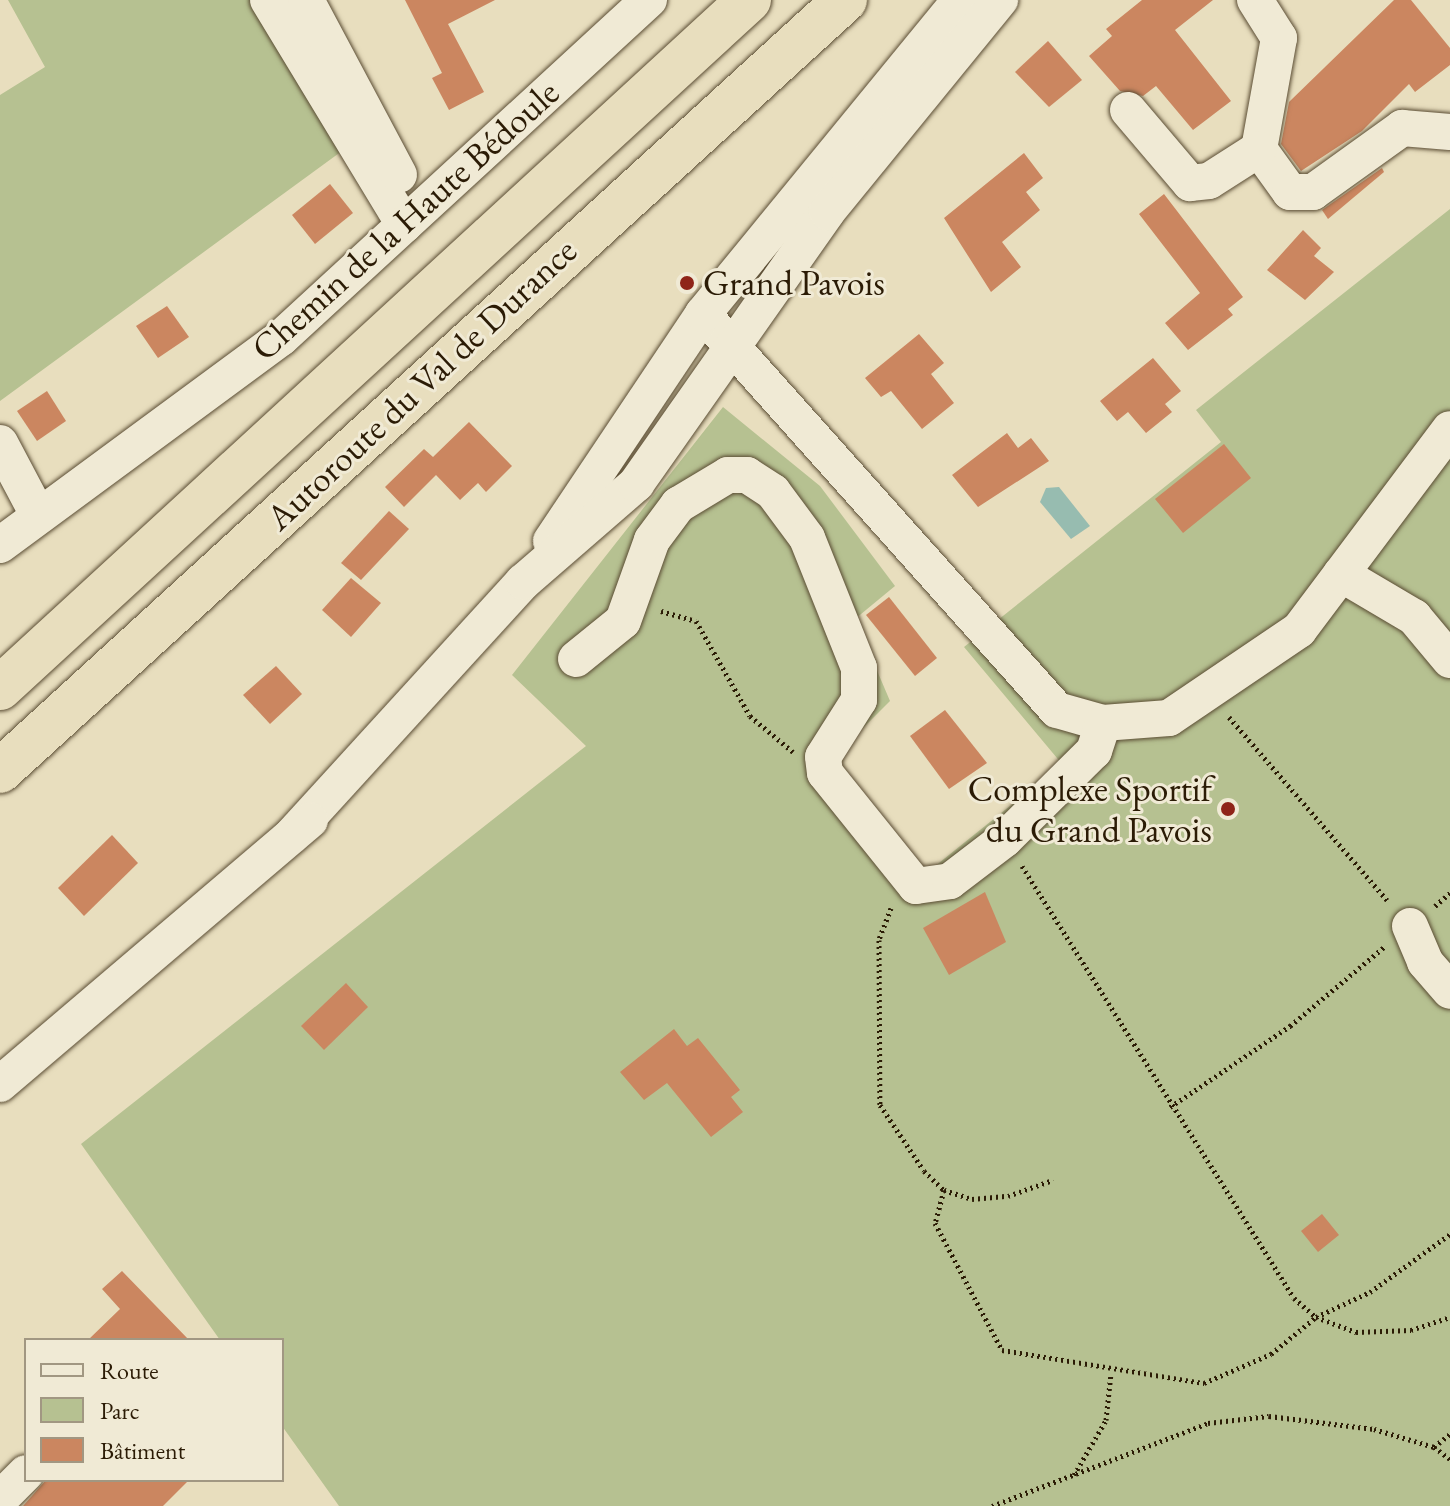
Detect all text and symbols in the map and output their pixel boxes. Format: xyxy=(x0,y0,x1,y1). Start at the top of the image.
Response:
street label: Chemin de la Haute Bédoule xyxy=(243,71,567,369)
street label: Autoroute du Val de Durance xyxy=(257,229,585,539)
place label: Grand Pavois xyxy=(703,261,885,305)
marker: Grand Pavois xyxy=(678,274,696,292)
place label: Complexe Sportif du Grand Pavois xyxy=(968,766,1212,851)
marker: Complexe Sportif du Grand Pavois xyxy=(1219,800,1237,818)
legend xyxy=(24,1338,284,1482)
text: Route xyxy=(100,1355,159,1386)
text: Parc xyxy=(100,1395,139,1426)
text: Bâtiment xyxy=(100,1435,185,1466)

